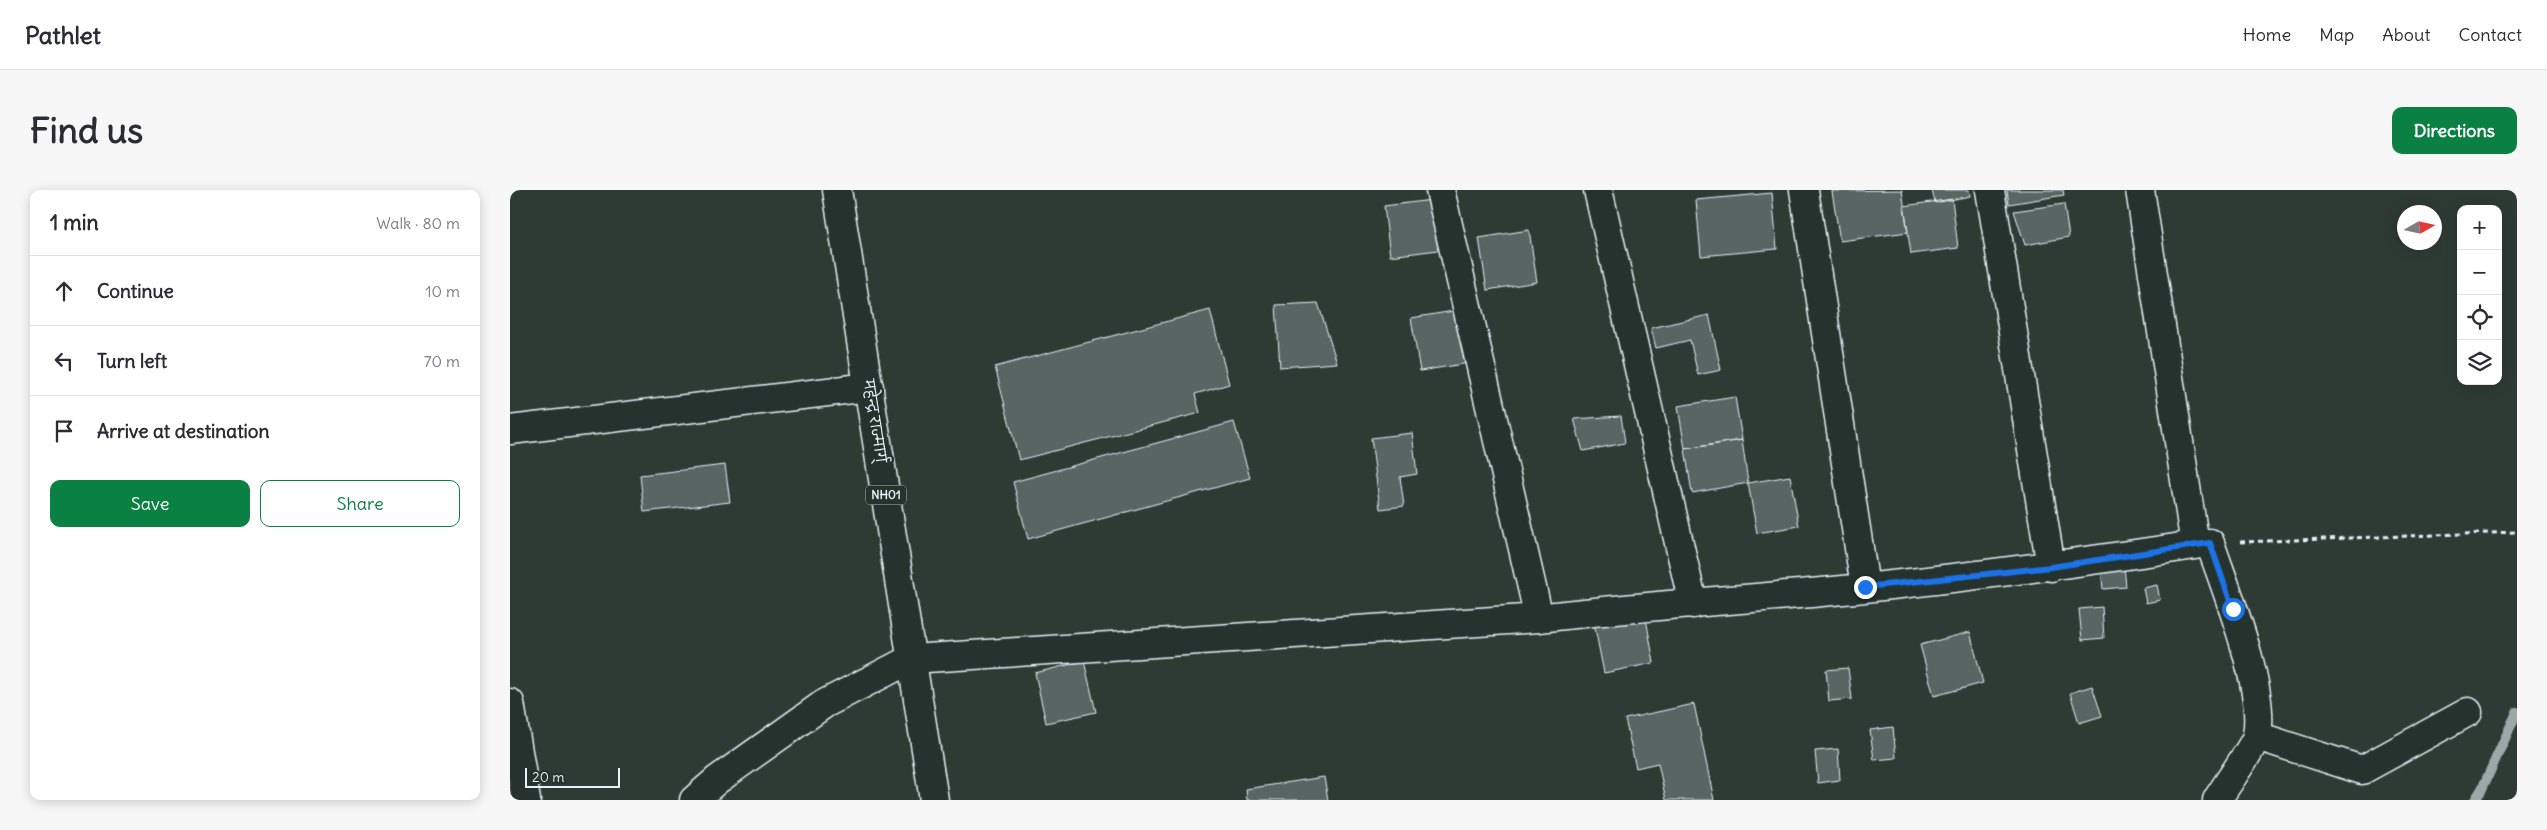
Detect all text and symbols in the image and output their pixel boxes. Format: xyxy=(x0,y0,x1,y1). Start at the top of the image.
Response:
text: Pathlet xyxy=(25,20,101,50)
text: Home xyxy=(2243,23,2291,46)
text: Map xyxy=(2319,23,2354,46)
text: About xyxy=(2382,23,2430,46)
text: Contact xyxy=(2458,23,2522,46)
button: Directions xyxy=(2392,107,2517,154)
text: Find us xyxy=(30,108,143,152)
north arrow xyxy=(2397,205,2442,250)
map controls xyxy=(2457,205,2502,385)
button: + xyxy=(2457,205,2502,250)
text: 1 min xyxy=(50,209,99,236)
text: Walk · 80 m xyxy=(376,213,460,233)
button: − xyxy=(2457,250,2502,295)
icon: ahead xyxy=(50,277,78,305)
text: Continue xyxy=(97,279,174,303)
text: 10 m xyxy=(425,281,460,301)
button: locate xyxy=(2457,295,2502,340)
button: layers xyxy=(2457,340,2502,385)
icon: left xyxy=(50,347,78,375)
text: Turn left xyxy=(97,349,167,373)
text: 70 m xyxy=(424,351,460,371)
street label: महेन्द्र राज्मार्ग् xyxy=(857,376,895,466)
icon: arrive xyxy=(50,417,78,445)
text: Arrive at destination xyxy=(97,419,270,443)
button: Save xyxy=(50,480,250,527)
button: Share xyxy=(260,480,460,527)
road number: NH01 xyxy=(866,486,906,504)
route end xyxy=(1854,576,1877,599)
route start xyxy=(2222,598,2245,621)
scale bar xyxy=(525,765,620,788)
text: 20 m xyxy=(532,768,565,786)

